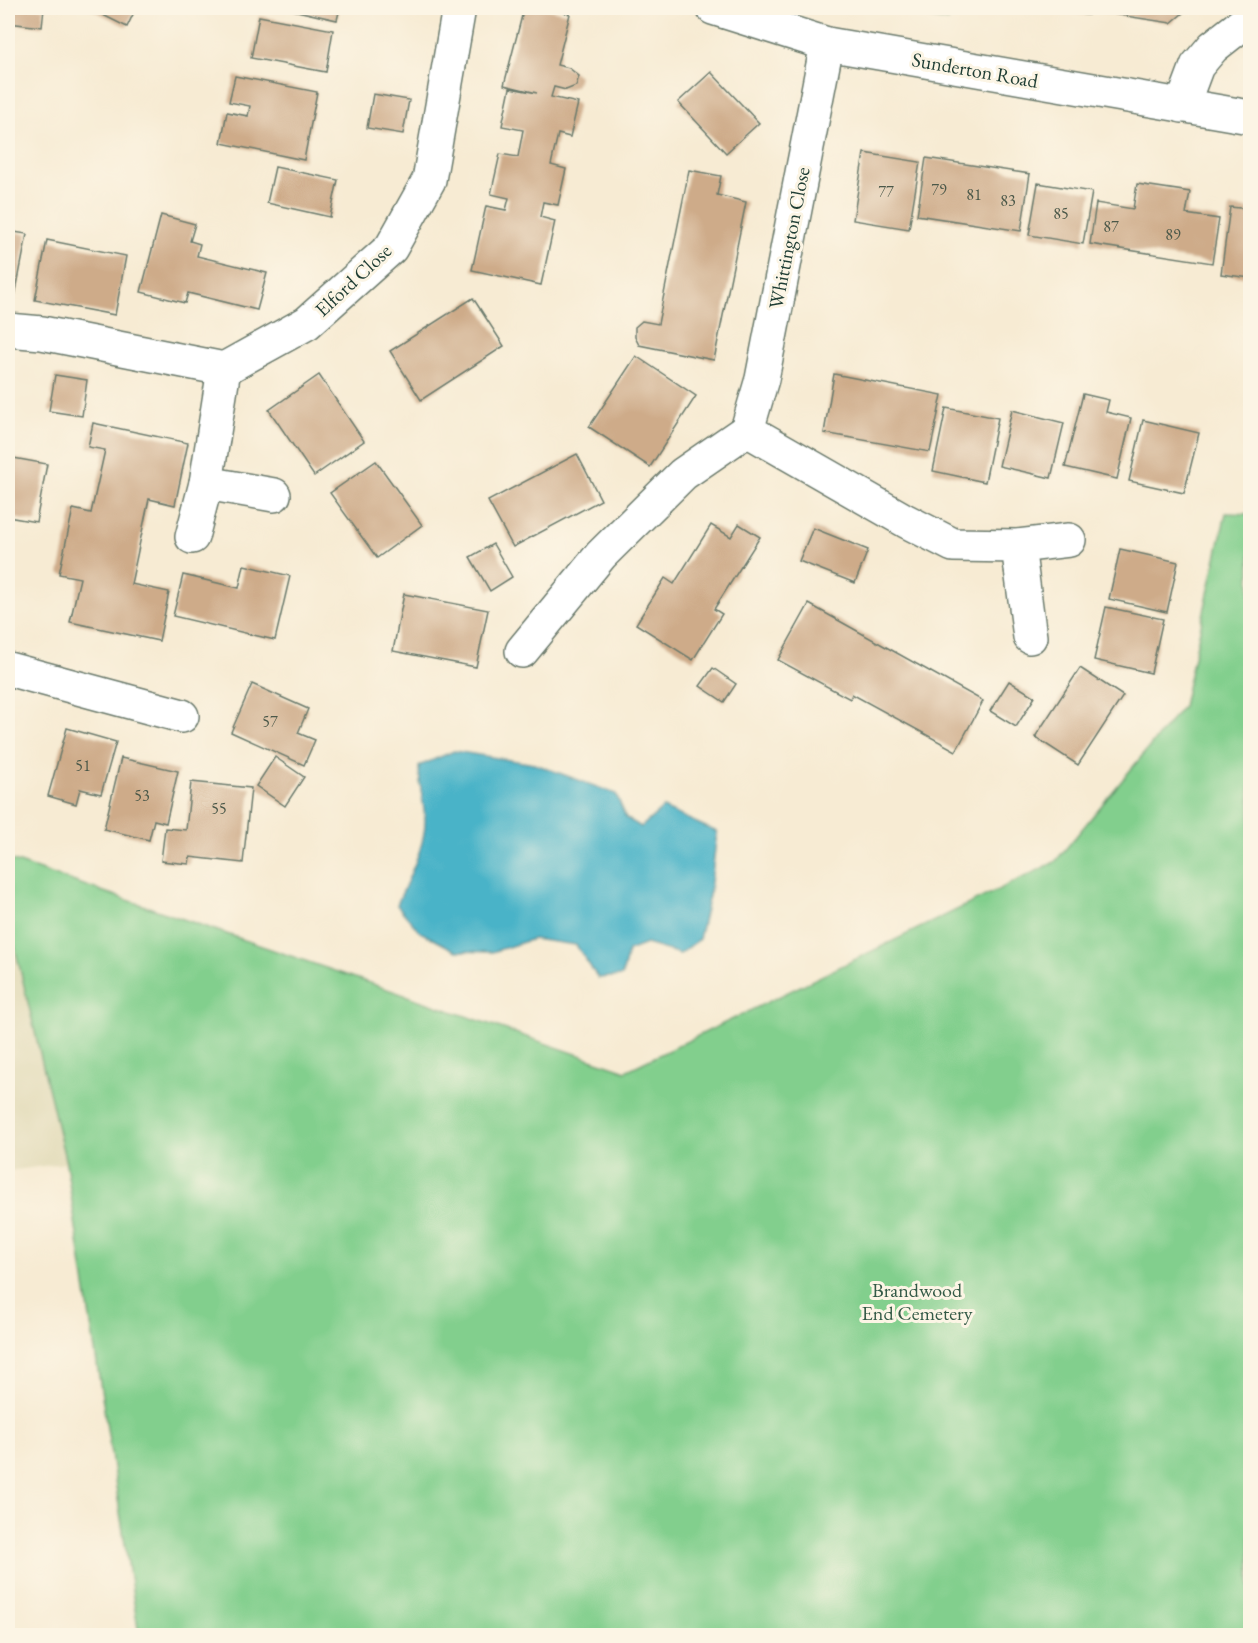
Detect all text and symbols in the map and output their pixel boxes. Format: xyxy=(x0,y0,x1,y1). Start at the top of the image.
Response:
street label: Sunderton Road xyxy=(910,46,1041,94)
street label: Whittington Close xyxy=(762,165,816,311)
house number: 79 xyxy=(931,179,947,200)
house number: 77 xyxy=(878,181,894,202)
house number: 81 xyxy=(966,184,982,205)
house number: 83 xyxy=(1000,190,1016,211)
house number: 85 xyxy=(1053,203,1069,224)
house number: 87 xyxy=(1103,216,1119,237)
house number: 89 xyxy=(1165,224,1181,245)
street label: Elford Close xyxy=(309,238,397,322)
house number: 57 xyxy=(262,711,278,732)
house number: 51 xyxy=(75,755,91,776)
house number: 53 xyxy=(134,785,150,806)
house number: 55 xyxy=(211,798,227,819)
park label: Brandwood End Cemetery xyxy=(862,1277,973,1326)

